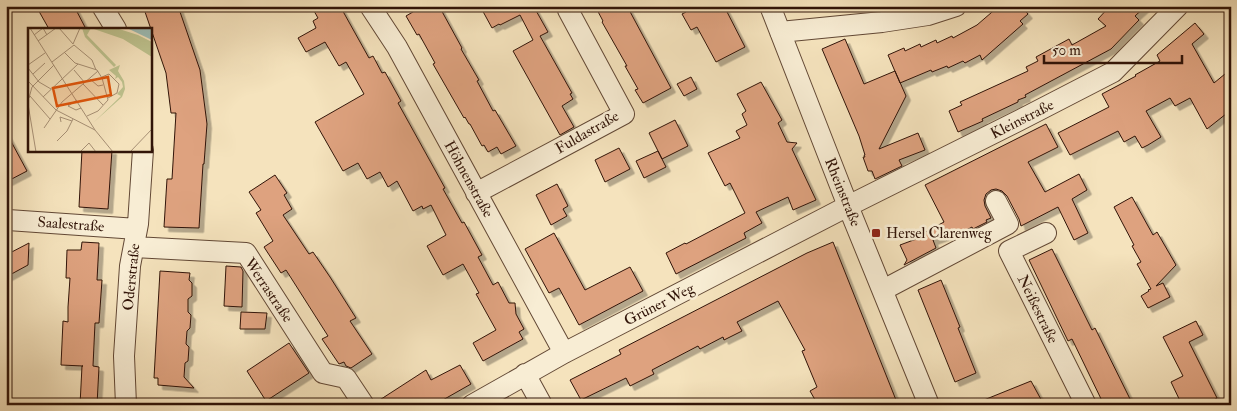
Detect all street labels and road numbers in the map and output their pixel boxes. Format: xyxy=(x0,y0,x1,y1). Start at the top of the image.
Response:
street label: Kleinstraße xyxy=(987,95,1057,143)
street label: Fuldastraße xyxy=(552,107,622,158)
street label: Höhnenstraße xyxy=(440,137,497,221)
street label: Rheinstraße xyxy=(820,155,865,229)
street label: Saalestraße xyxy=(37,213,105,236)
street label: Oderstraße xyxy=(119,242,144,312)
street label: Werrastraße xyxy=(240,254,297,326)
street label: Neißestraße xyxy=(1013,272,1062,347)
street label: Grüner Weg xyxy=(621,278,698,330)

